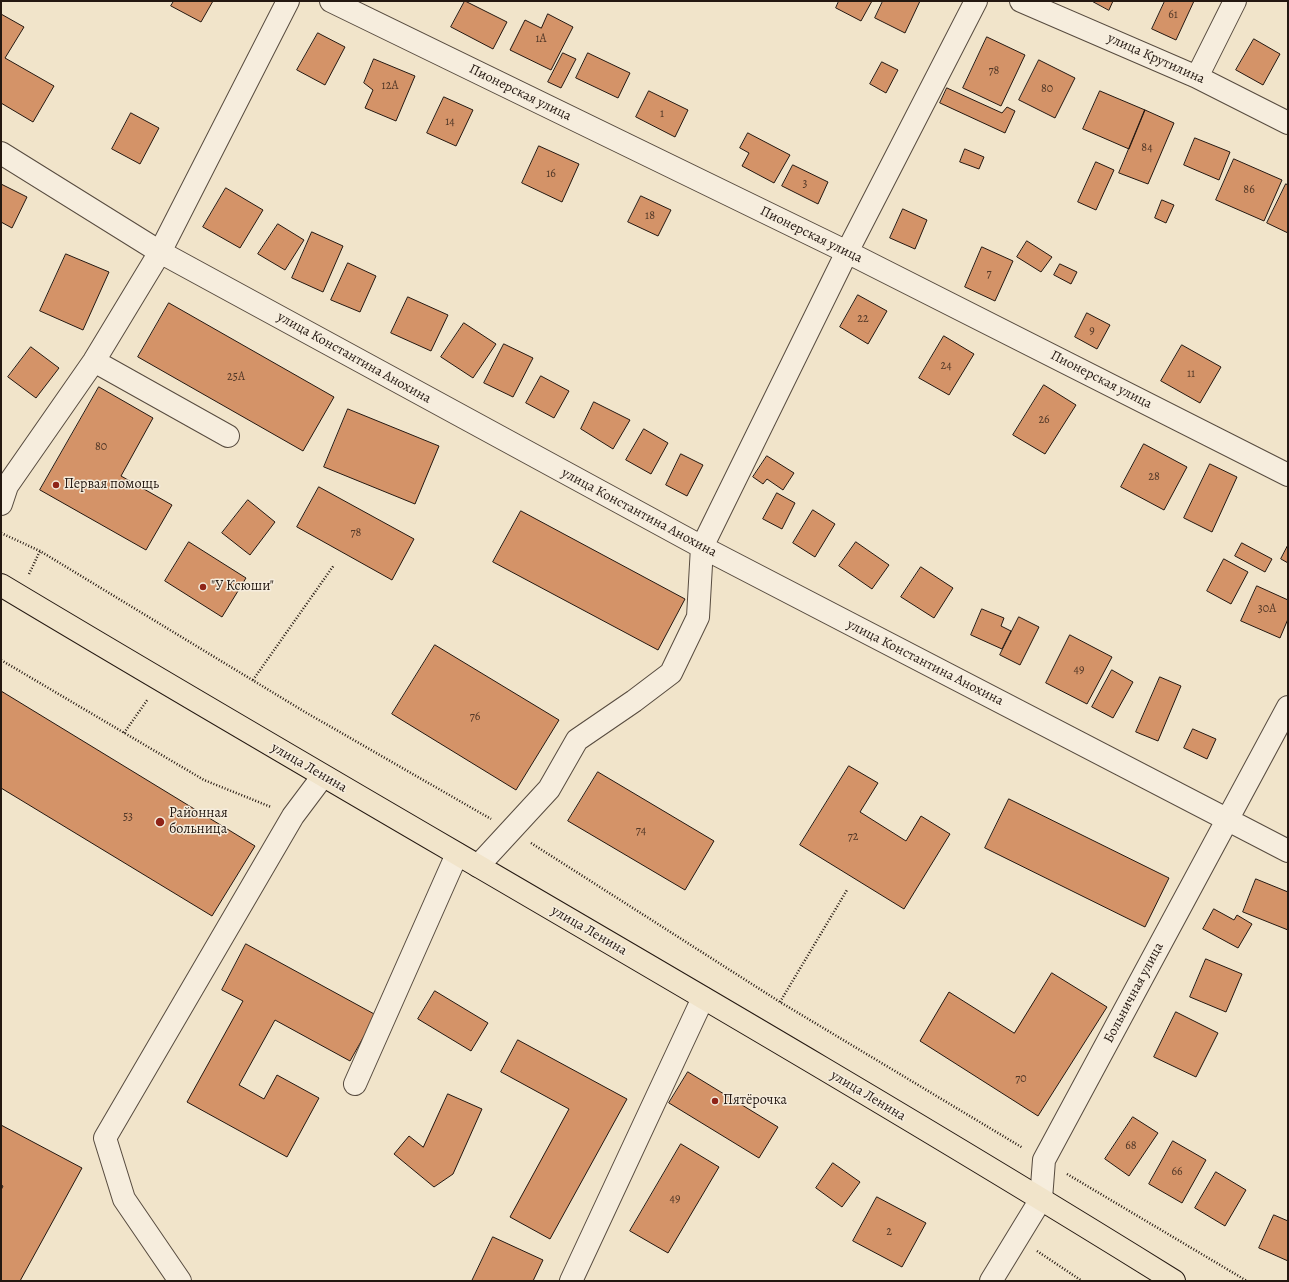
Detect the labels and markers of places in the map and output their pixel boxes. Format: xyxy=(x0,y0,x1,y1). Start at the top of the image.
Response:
place label: Первая помощь xyxy=(64,477,159,493)
marker: Первая помощь xyxy=(51,480,61,490)
place label: "У Ксюши" xyxy=(211,579,274,595)
marker: "У Ксюши" xyxy=(198,582,208,592)
place label: Районная больница xyxy=(169,806,228,838)
marker: Районная больница xyxy=(154,816,166,828)
place label: Пятёрочка xyxy=(723,1093,787,1109)
marker: Пятёрочка xyxy=(710,1096,720,1106)

